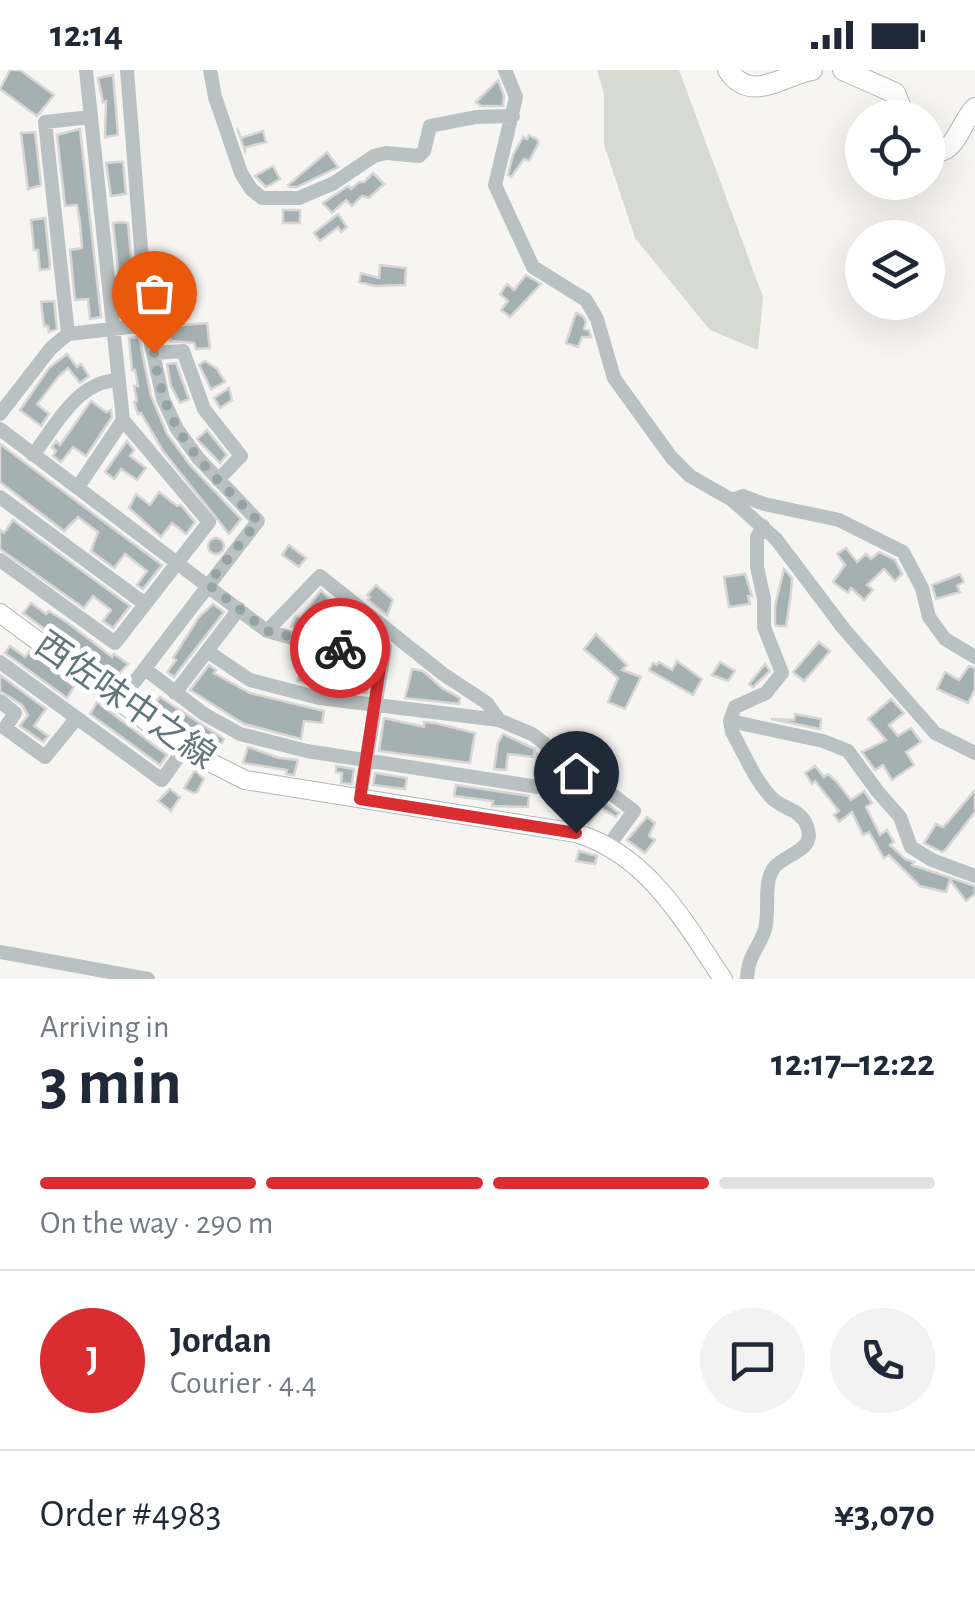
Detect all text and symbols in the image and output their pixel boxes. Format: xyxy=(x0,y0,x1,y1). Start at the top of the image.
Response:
text: 12:14 xyxy=(50,16,123,54)
map controls xyxy=(845,100,945,320)
button: locate xyxy=(845,100,945,200)
button: layers xyxy=(845,220,945,320)
pin xyxy=(112,251,197,354)
icon: bag xyxy=(127,266,182,321)
courier xyxy=(290,598,390,698)
icon: bike xyxy=(313,621,368,676)
street label: 西佐味中之線 xyxy=(29,625,222,776)
pin xyxy=(534,731,619,834)
icon: home xyxy=(549,746,604,801)
text: Arriving in xyxy=(40,1011,169,1043)
text: 12:17–12:22 xyxy=(771,1045,935,1083)
text: 3 min xyxy=(40,1051,182,1116)
text: On the way · 290 m xyxy=(40,1207,273,1239)
button: chat xyxy=(700,1308,805,1413)
button: phone xyxy=(830,1308,935,1413)
text: Jordan xyxy=(170,1322,272,1360)
text: J xyxy=(86,1341,99,1379)
text: Courier · 4.4 xyxy=(170,1367,317,1399)
text: Order #4983 xyxy=(40,1496,222,1534)
text: ¥3,070 xyxy=(834,1496,935,1534)

